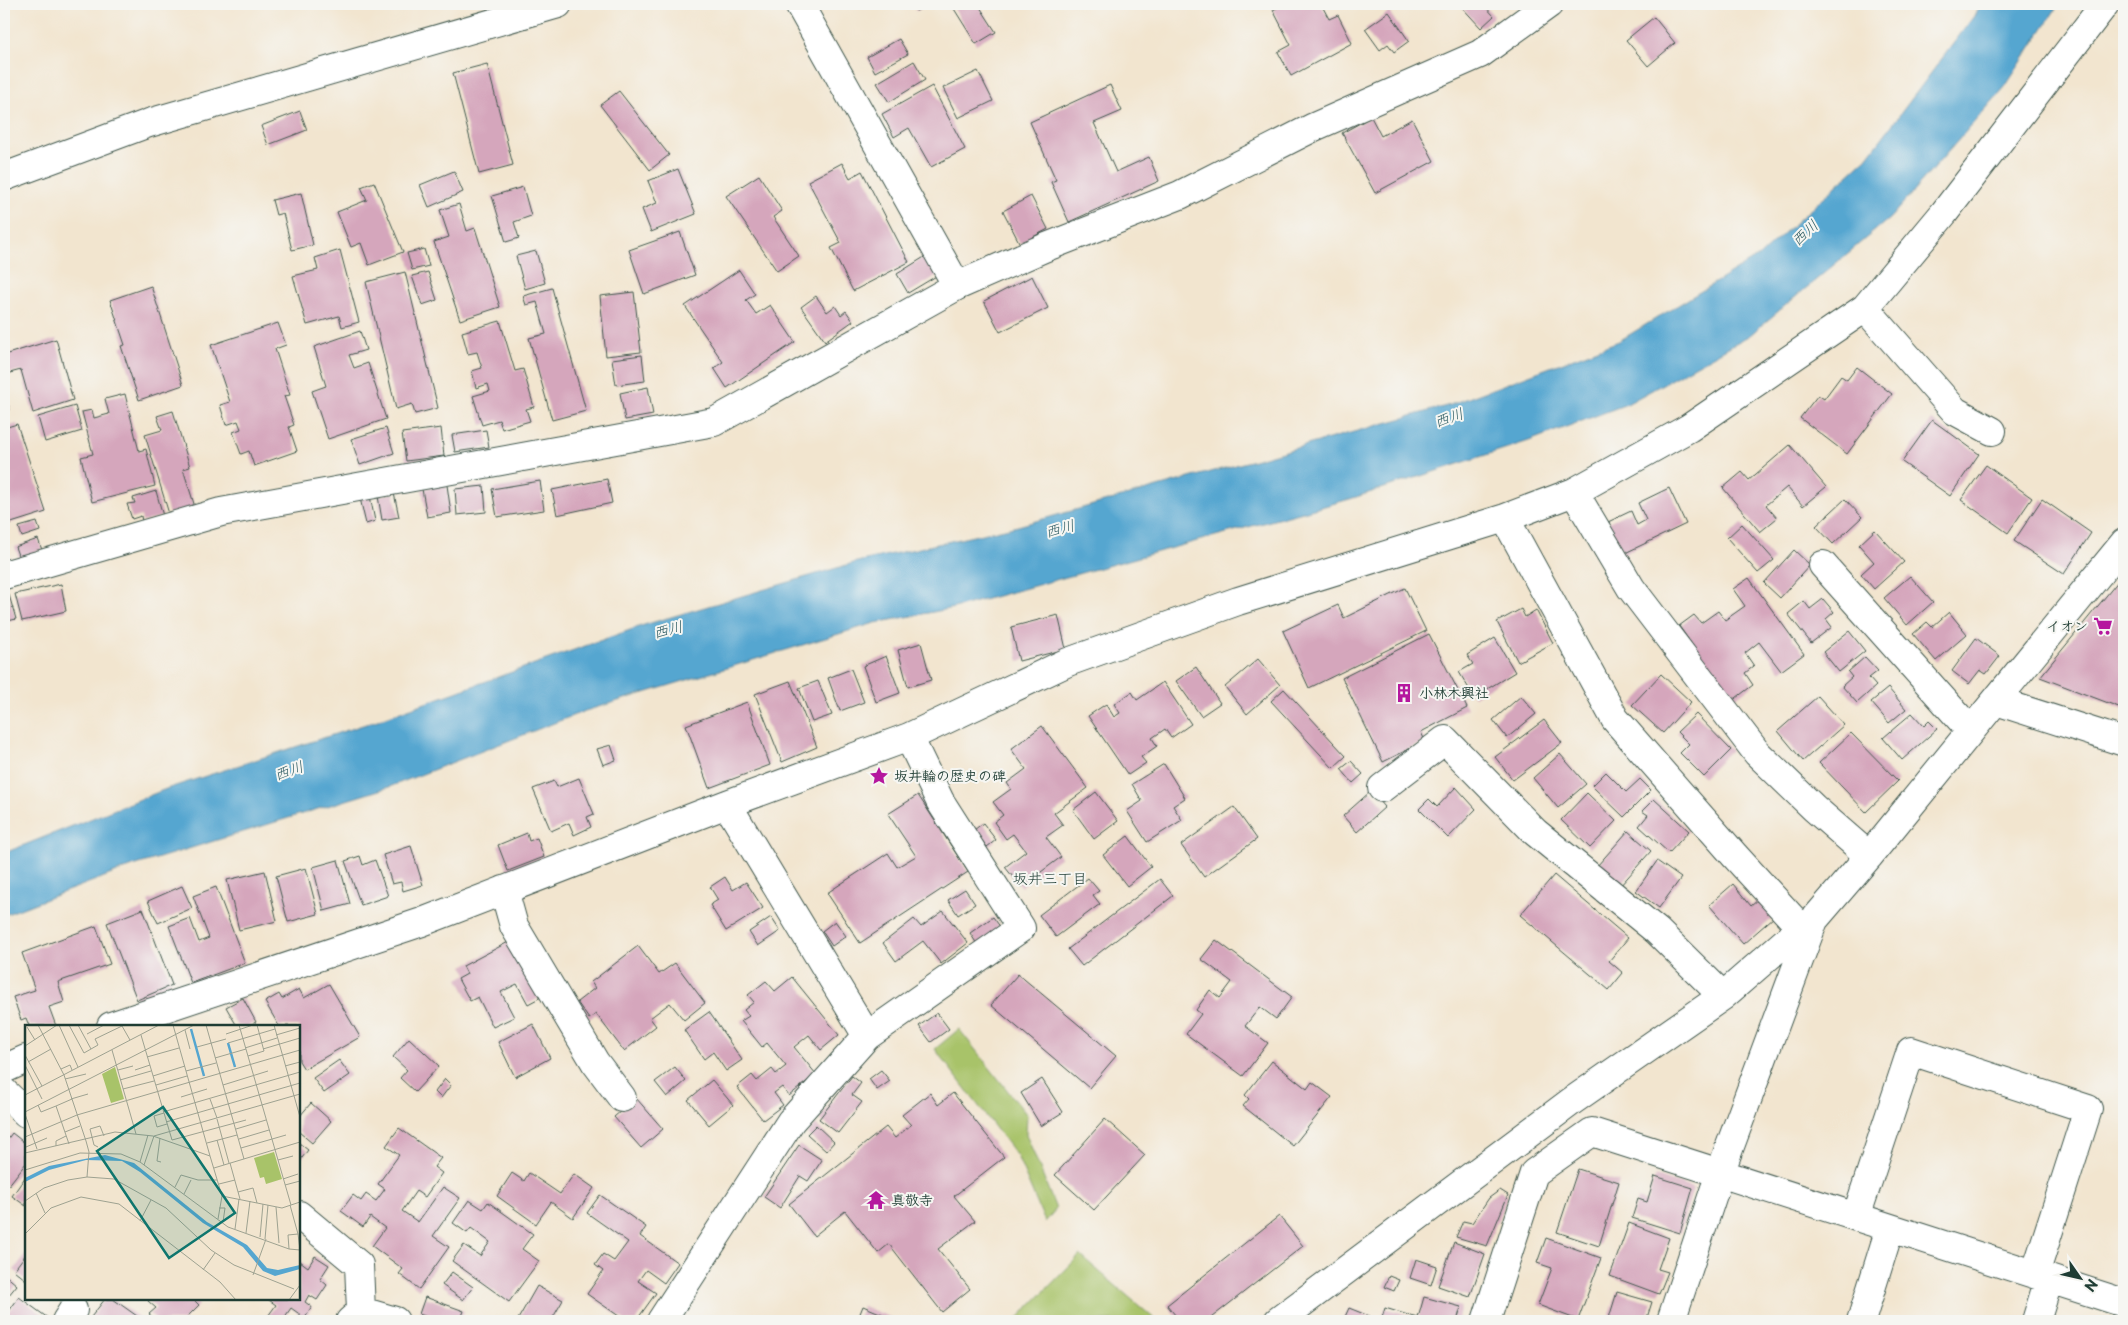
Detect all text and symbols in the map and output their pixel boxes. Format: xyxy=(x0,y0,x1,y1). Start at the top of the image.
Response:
water label: 西川 xyxy=(1785,213,1823,251)
water label: 西川 xyxy=(1430,401,1467,433)
water label: 西川 xyxy=(1042,513,1077,543)
water label: 西川 xyxy=(650,614,685,643)
place label: イオン xyxy=(2046,615,2088,636)
supermarket icon: イオン xyxy=(2092,615,2114,637)
building icon: 小林木興社 xyxy=(1393,682,1415,704)
place label: 小林木興社 xyxy=(1419,682,1489,703)
water label: 西川 xyxy=(270,754,307,786)
place icon: 坂井輪の歴史の碑 xyxy=(868,765,890,787)
place label: 坂井輪の歴史の碑 xyxy=(894,765,1006,786)
district label: 坂井三丁目 xyxy=(1012,866,1088,889)
inset map xyxy=(25,1025,300,1300)
temple icon: 真敬寺 xyxy=(865,1189,887,1211)
place label: 真敬寺 xyxy=(891,1189,933,1210)
north arrow xyxy=(2056,1252,2106,1302)
text: N xyxy=(2079,1275,2103,1296)

